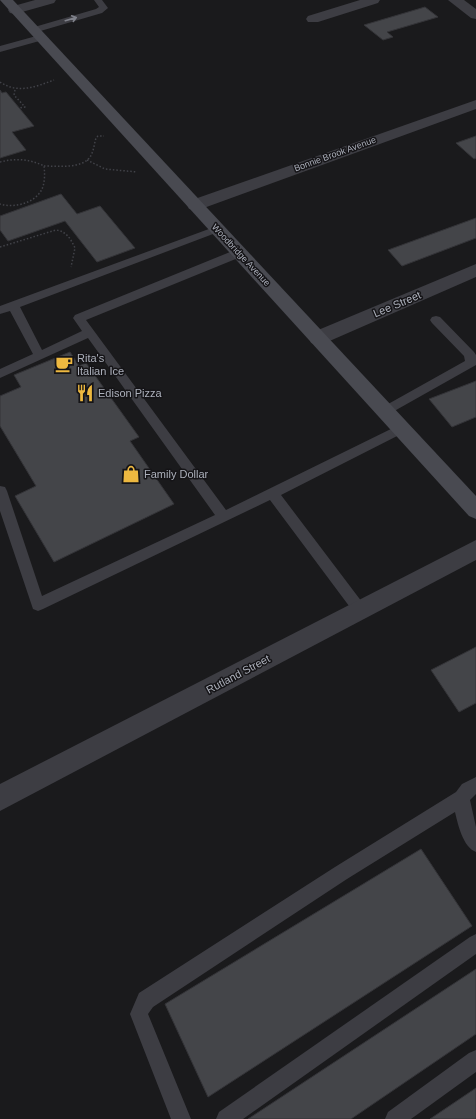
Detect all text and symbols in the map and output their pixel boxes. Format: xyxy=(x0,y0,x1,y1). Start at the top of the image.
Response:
one-way arrow xyxy=(64,15,77,22)
street label: Bonnie Brook Avenue xyxy=(293,135,377,173)
street label: Woodbridge Avenue xyxy=(210,222,272,288)
street label: Lee Street xyxy=(371,289,423,319)
place label: Rita's Italian Ice xyxy=(77,352,124,377)
cafe icon: Rita's Italian Ice xyxy=(54,354,74,374)
restaurant icon: Edison Pizza xyxy=(75,383,95,403)
place label: Edison Pizza xyxy=(98,387,162,399)
shop icon: Family Dollar xyxy=(121,464,141,484)
place label: Family Dollar xyxy=(144,468,209,480)
street label: Rutland Street xyxy=(204,652,272,696)

